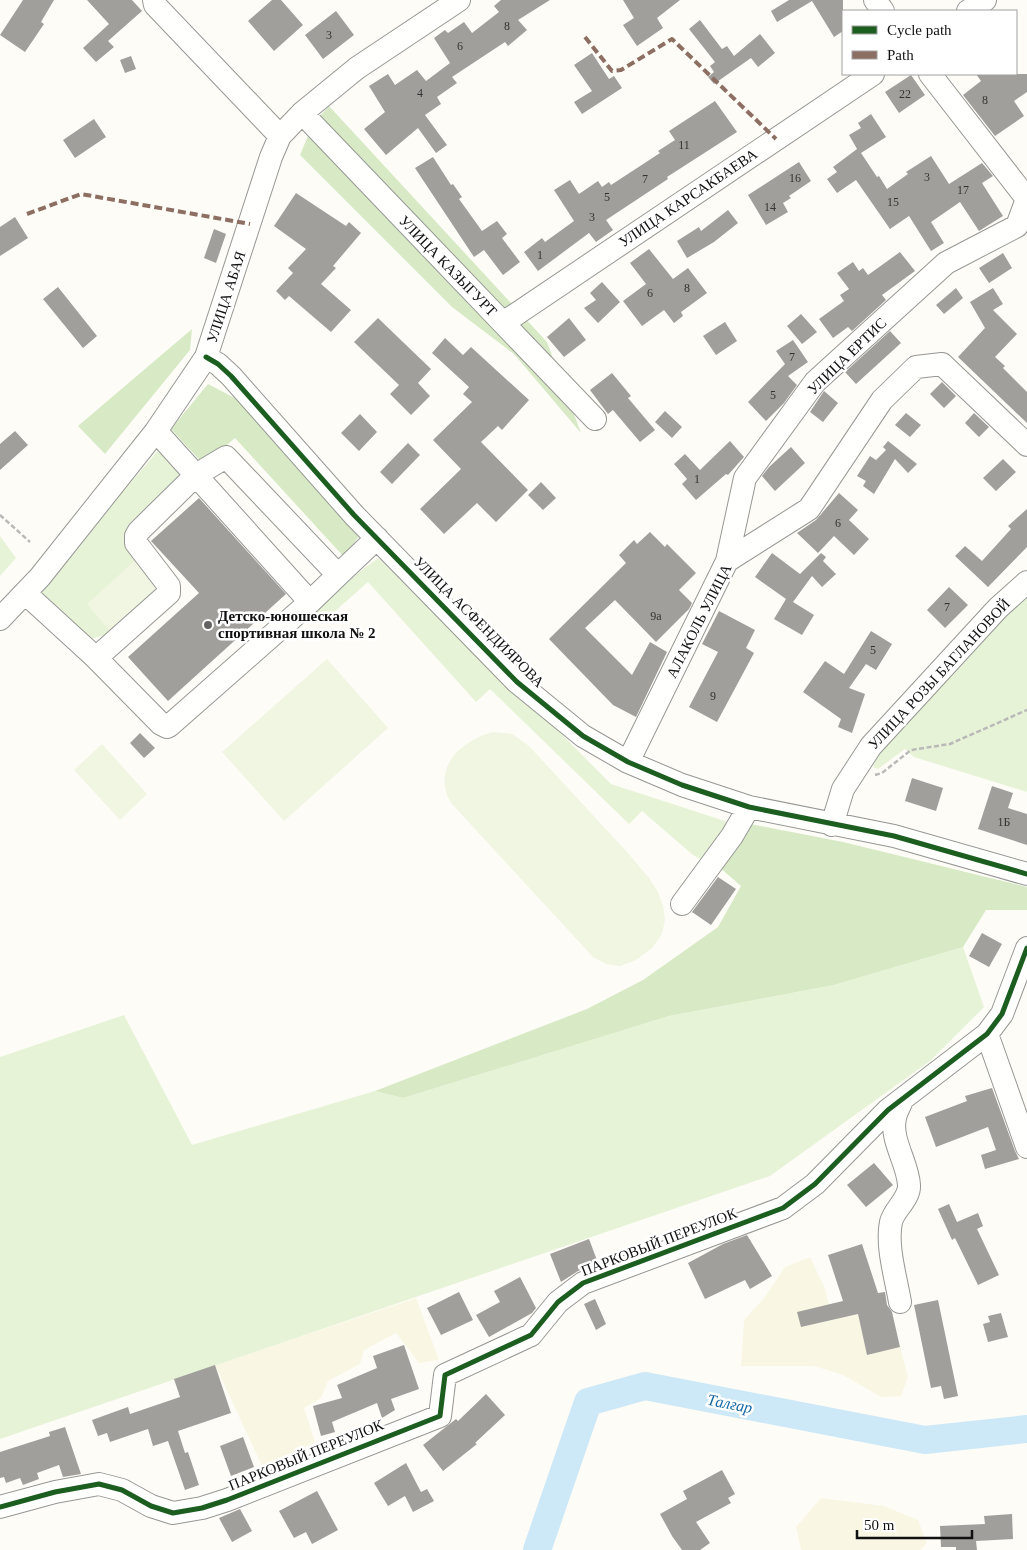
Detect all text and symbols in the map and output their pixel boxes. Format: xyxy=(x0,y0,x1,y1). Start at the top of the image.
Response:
legend xyxy=(842,10,1017,75)
house number: 8 xyxy=(504,19,510,33)
text: Cycle path xyxy=(887,22,952,38)
house number: 3 xyxy=(326,28,332,42)
house number: 6 xyxy=(457,39,463,53)
text: Path xyxy=(887,47,914,63)
house number: 4 xyxy=(417,86,423,100)
house number: 22 xyxy=(899,87,911,101)
house number: 8 xyxy=(982,93,988,107)
house number: 11 xyxy=(678,138,690,152)
street label: УЛИЦА КАРСАКБАЕВА xyxy=(616,146,760,250)
house number: 3 xyxy=(924,170,930,184)
house number: 16 xyxy=(789,171,801,185)
house number: 7 xyxy=(642,172,648,186)
house number: 17 xyxy=(957,183,969,197)
house number: 5 xyxy=(604,190,610,204)
house number: 15 xyxy=(887,195,899,209)
house number: 14 xyxy=(764,200,776,214)
house number: 3 xyxy=(589,210,595,224)
street label: УЛИЦА КАЗЫГУРТ xyxy=(396,212,500,320)
house number: 1 xyxy=(537,248,543,262)
street label: УЛИЦА АБАЯ xyxy=(204,249,248,345)
house number: 8 xyxy=(684,281,690,295)
house number: 6 xyxy=(647,286,653,300)
street label: УЛИЦА ЕРТИС xyxy=(804,314,890,398)
house number: 7 xyxy=(789,350,795,364)
house number: 5 xyxy=(770,388,776,402)
house number: 1 xyxy=(694,472,700,486)
house number: 6 xyxy=(835,516,841,530)
street label: УЛИЦА АСФЕНДИЯРОВА xyxy=(411,554,548,691)
street label: АЛАКОЛЬ УЛИЦА xyxy=(663,561,735,681)
street label: УЛИЦА РОЗЫ БАГЛАНОВОЙ xyxy=(865,595,1013,753)
house number: 7 xyxy=(944,600,950,614)
place label: Детско-юношеская спортивная школа № 2 xyxy=(218,608,375,641)
house number: 9а xyxy=(650,609,662,623)
marker: Детско-юношеская спортивная школа № 2 xyxy=(202,619,214,631)
house number: 5 xyxy=(870,643,876,657)
house number: 9 xyxy=(710,689,716,703)
house number: 1Б xyxy=(998,815,1011,829)
street label: ПАРКОВЫЙ ПЕРЕУЛОК xyxy=(579,1205,740,1279)
water label: Талғар xyxy=(706,1391,754,1417)
street label: ПАРКОВЫЙ ПЕРЕУЛОК xyxy=(226,1416,387,1493)
scale bar xyxy=(857,1508,972,1540)
text: 50 m xyxy=(864,1517,895,1533)

